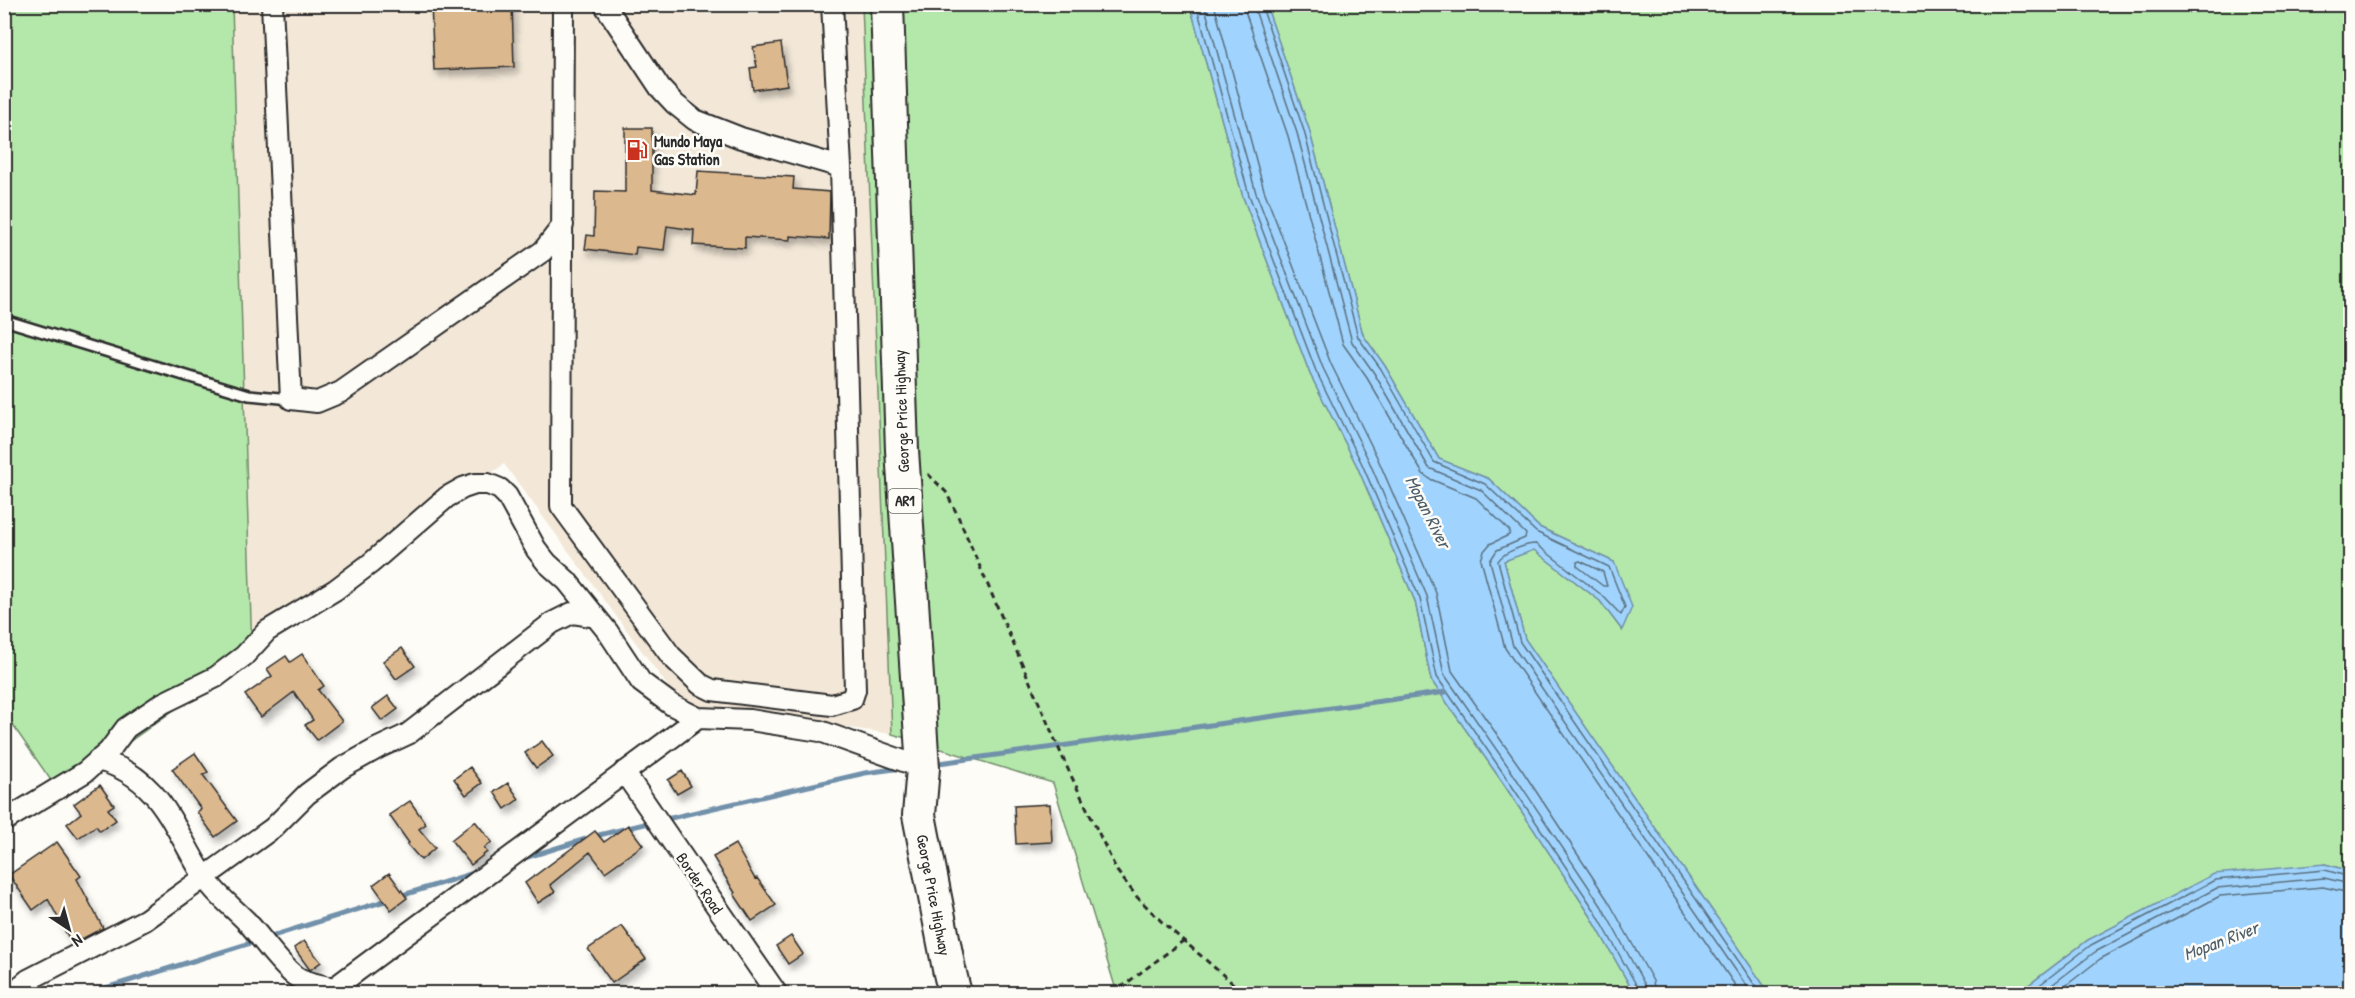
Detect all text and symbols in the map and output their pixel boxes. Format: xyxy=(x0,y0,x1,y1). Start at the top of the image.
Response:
place label: Mundo Maya Gas Station xyxy=(654,130,723,170)
fuel station icon: Mundo Maya Gas Station xyxy=(625,138,649,162)
street label: George Price Highway xyxy=(888,349,914,473)
water label: Mopan River xyxy=(1399,471,1458,554)
road number: AR1 xyxy=(888,489,922,513)
street label: George Price Highway xyxy=(911,833,957,958)
street label: Border Road xyxy=(671,848,729,918)
north arrow xyxy=(39,899,99,959)
water label: Mopan River xyxy=(2180,914,2264,966)
text: N xyxy=(68,930,88,953)

